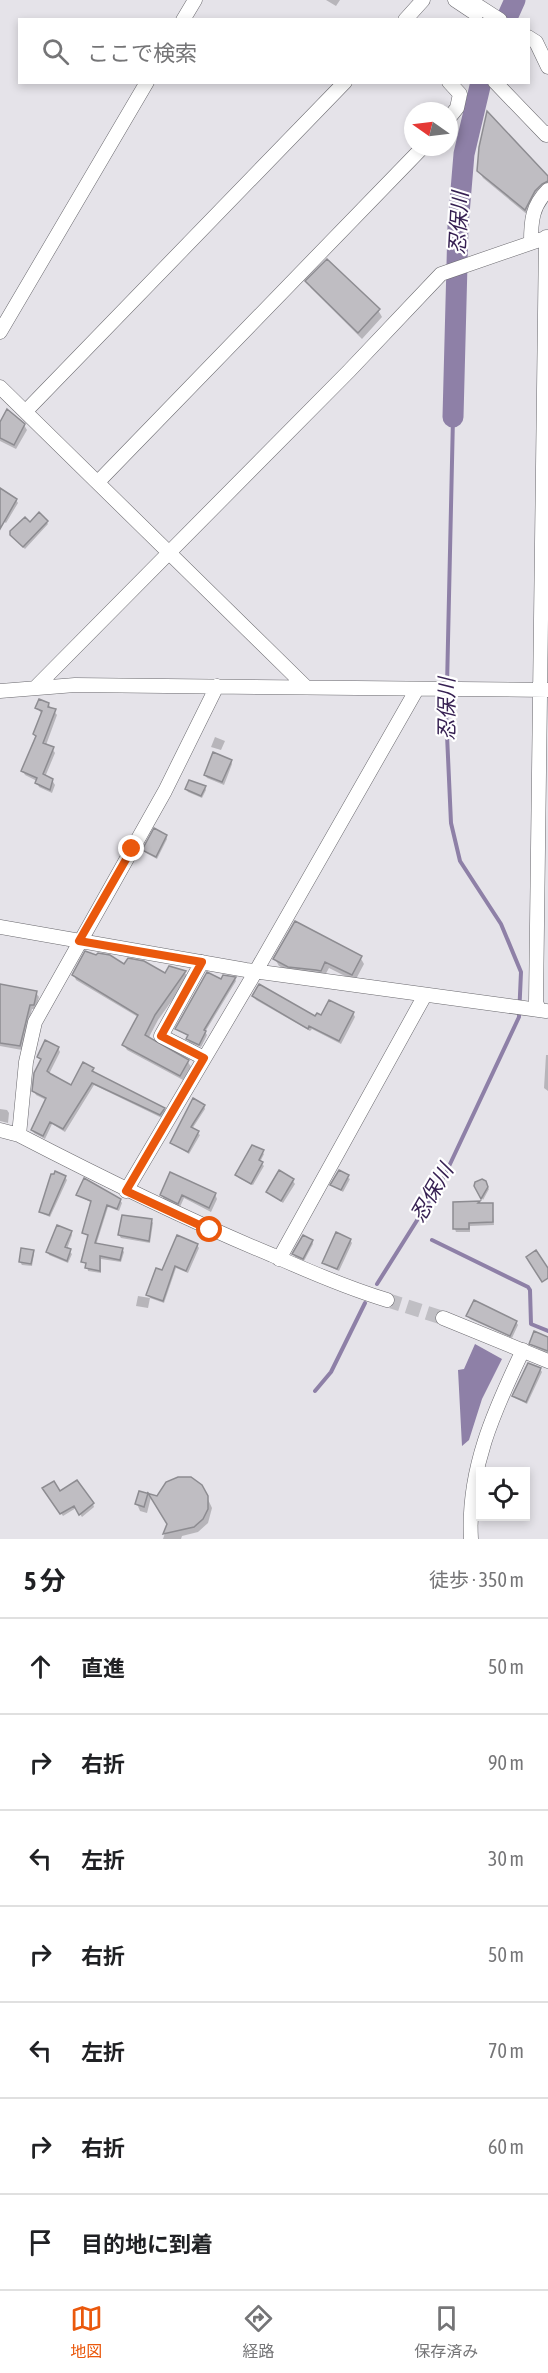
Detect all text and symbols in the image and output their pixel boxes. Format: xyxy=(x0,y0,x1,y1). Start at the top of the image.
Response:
search box xyxy=(18,18,530,84)
icon: search xyxy=(39,35,72,68)
text: ここで検索 xyxy=(87,40,197,66)
north arrow xyxy=(404,102,458,156)
water label: 忍保川 xyxy=(444,189,472,255)
water label: 忍保川 xyxy=(434,676,458,741)
route end xyxy=(118,835,144,861)
water label: 忍保川 xyxy=(405,1157,458,1226)
route start xyxy=(196,1216,222,1242)
map controls xyxy=(476,1467,530,1521)
button: locate xyxy=(476,1467,530,1521)
text: 5 分 xyxy=(24,1566,66,1596)
text: 徒歩 · 350 m xyxy=(429,1568,524,1591)
icon: ahead xyxy=(24,1650,57,1683)
text: 直進 xyxy=(81,1655,125,1681)
text: 50 m xyxy=(488,1655,524,1678)
icon: right xyxy=(24,1746,57,1779)
text: 右折 xyxy=(81,1751,125,1777)
text: 90 m xyxy=(488,1751,524,1774)
icon: left xyxy=(24,1842,57,1875)
text: 左折 xyxy=(81,1847,125,1873)
text: 30 m xyxy=(488,1847,524,1870)
icon: right xyxy=(24,1938,57,1971)
text: 右折 xyxy=(81,1943,125,1969)
text: 50 m xyxy=(488,1943,524,1966)
icon: left xyxy=(24,2034,57,2067)
text: 左折 xyxy=(81,2039,125,2065)
text: 70 m xyxy=(488,2039,524,2062)
icon: right xyxy=(24,2130,57,2163)
text: 右折 xyxy=(81,2135,125,2161)
text: 60 m xyxy=(488,2135,524,2158)
icon: arrive xyxy=(24,2226,57,2259)
text: 目的地に到着 xyxy=(81,2231,213,2257)
tab: 地図 xyxy=(70,2302,103,2362)
tab: 経路 xyxy=(242,2302,275,2362)
tab: 保存済み xyxy=(414,2302,478,2362)

